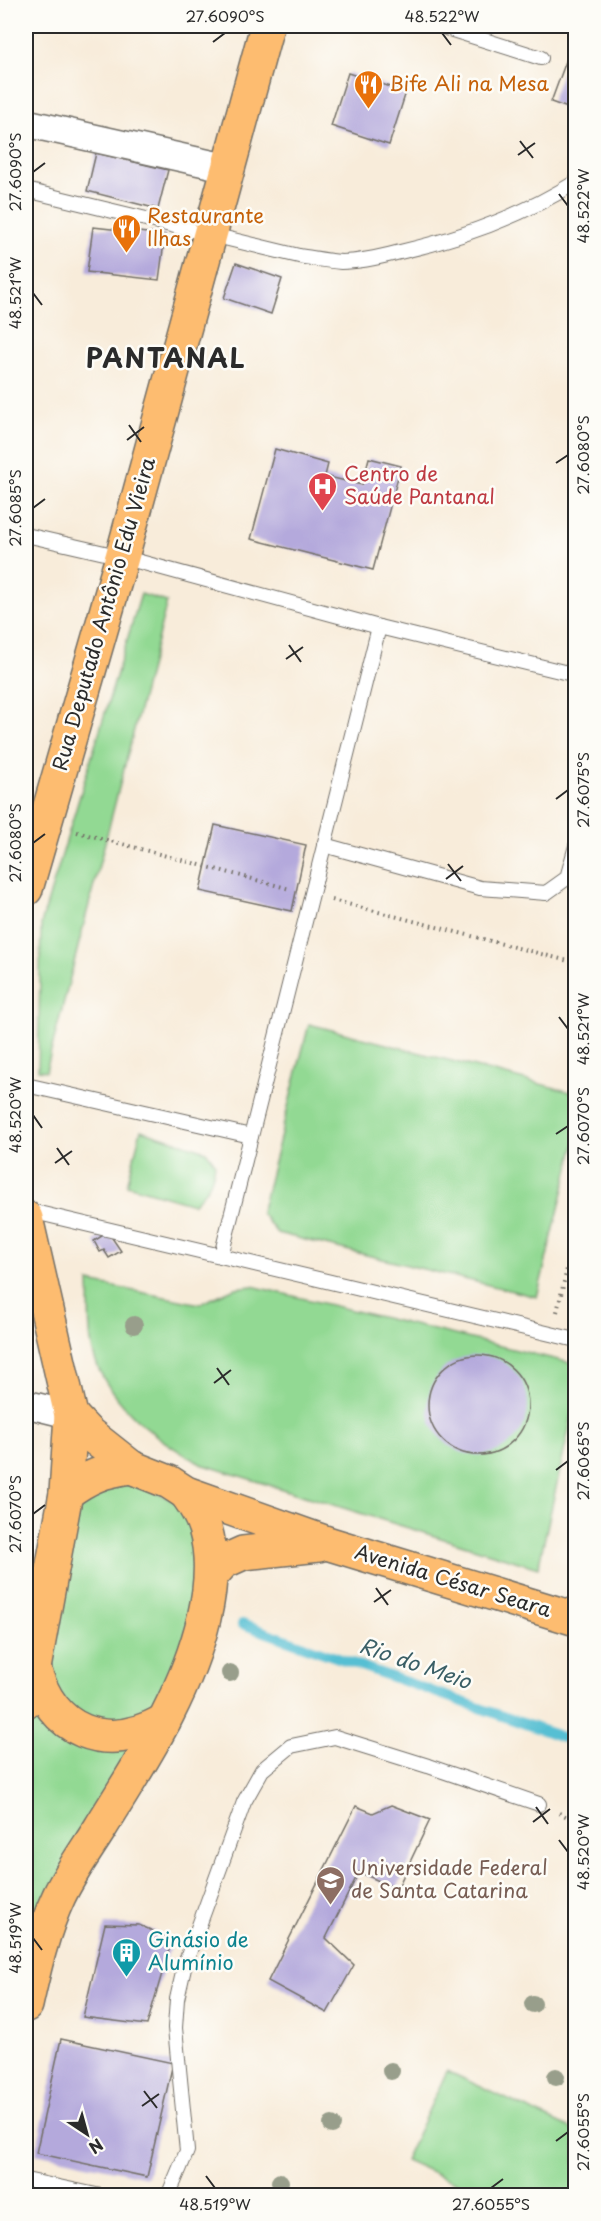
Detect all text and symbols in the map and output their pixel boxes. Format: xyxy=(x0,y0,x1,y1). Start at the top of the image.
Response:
text: 27.6090°S xyxy=(185,4,265,27)
text: 48.522°W xyxy=(405,4,480,27)
restaurant icon: Bife Ali na Mesa xyxy=(352,68,384,110)
place label: Bife Ali na Mesa xyxy=(389,68,549,98)
text: 27.6090°S xyxy=(3,132,26,212)
text: 48.522°W xyxy=(571,168,594,243)
place label: Restaurante Ilhas xyxy=(147,200,264,253)
restaurant icon: Restaurante Ilhas xyxy=(110,212,142,254)
text: 48.521°W xyxy=(3,256,26,329)
district label: PANTANAL xyxy=(86,338,246,377)
text: 27.6080°S xyxy=(571,415,594,495)
street label: Rua Deputado Antônio Edu Vieira xyxy=(44,453,162,774)
place label: Centro de Saúde Pantanal xyxy=(344,458,495,511)
text: 27.6085°S xyxy=(3,469,26,547)
hospital icon: Centro de Saúde Pantanal xyxy=(307,470,339,512)
text: 27.6075°S xyxy=(571,752,594,828)
text: 27.6080°S xyxy=(3,803,26,883)
text: 48.521°W xyxy=(571,992,594,1065)
text: 48.520°W xyxy=(3,1076,26,1153)
text: 27.6070°S xyxy=(571,1087,594,1165)
text: 27.6065°S xyxy=(571,1422,594,1501)
text: 27.6070°S xyxy=(3,1475,26,1553)
street label: Avenida César Seara xyxy=(351,1536,556,1624)
water label: Rio do Meio xyxy=(356,1628,477,1697)
text: 48.520°W xyxy=(571,1813,594,1890)
place label: Universidade Federal de Santa Catarina xyxy=(351,1852,548,1905)
school or university icon: Universidade Federal de Santa Catarina xyxy=(314,1864,346,1906)
text: 48.519°W xyxy=(3,1902,26,1974)
place label: Ginásio de Alumínio xyxy=(148,1924,249,1977)
building icon: Ginásio de Alumínio xyxy=(111,1936,143,1978)
text: 27.6055°S xyxy=(571,2093,594,2171)
north arrow xyxy=(57,2104,117,2164)
text: N xyxy=(84,2134,109,2160)
text: 48.519°W xyxy=(179,2192,251,2215)
text: 27.6055°S xyxy=(452,2192,530,2215)

